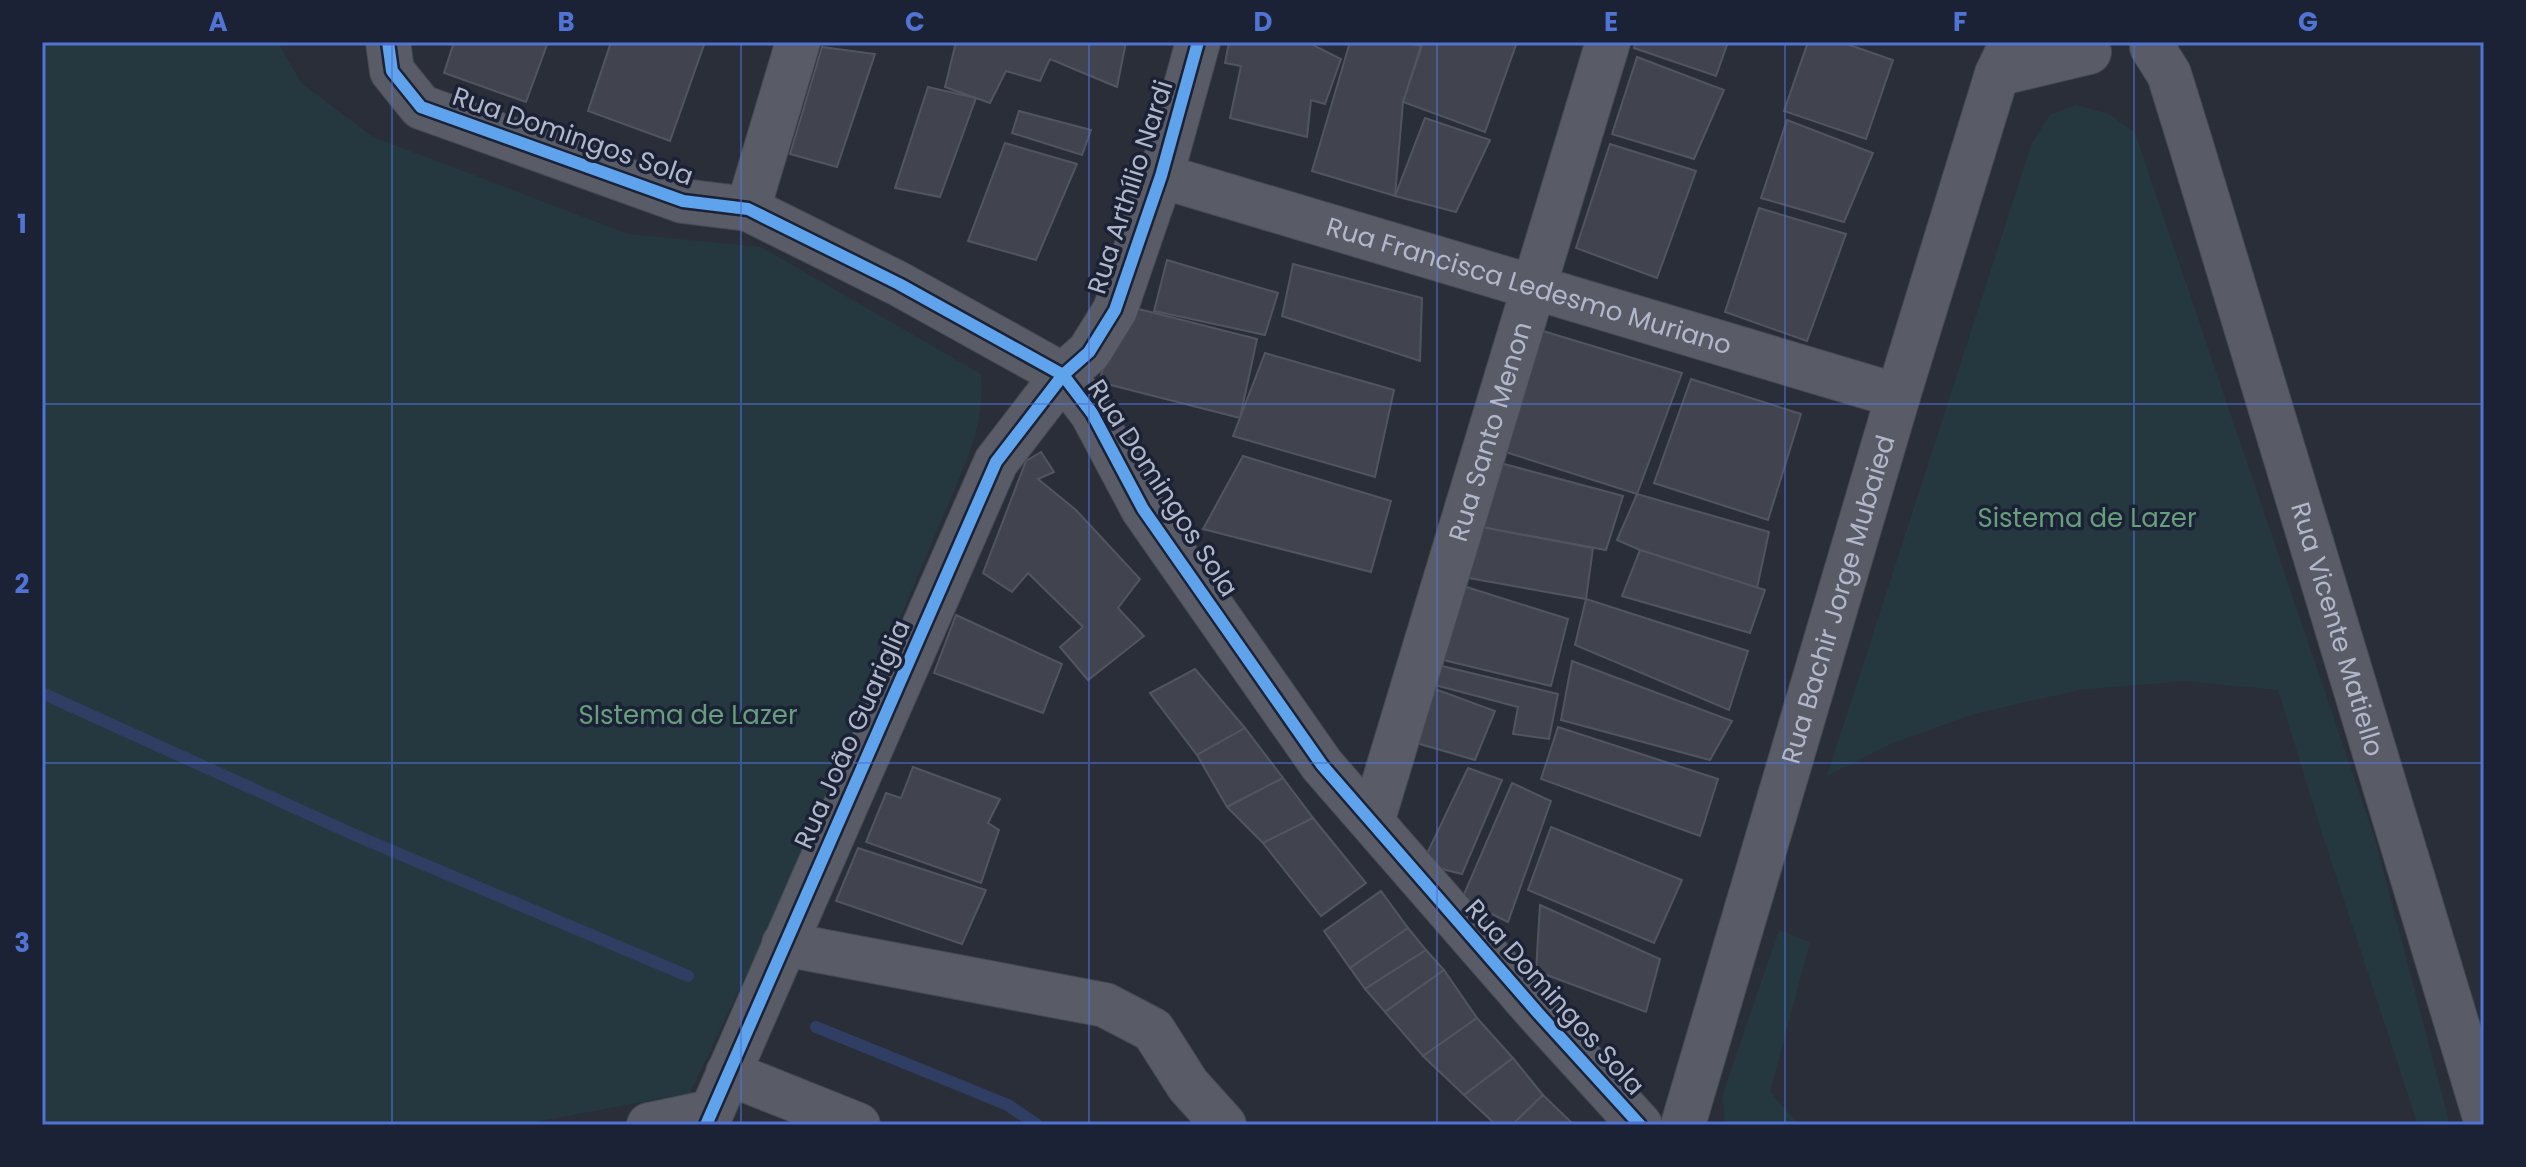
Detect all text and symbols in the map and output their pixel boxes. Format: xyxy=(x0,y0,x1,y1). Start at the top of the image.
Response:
text: A xyxy=(208,4,228,40)
text: B xyxy=(557,4,575,40)
text: C xyxy=(905,4,925,40)
text: D xyxy=(1254,4,1273,40)
text: E xyxy=(1604,4,1618,40)
text: F xyxy=(1953,4,1967,40)
text: G xyxy=(2298,4,2318,40)
street label: Rua Arthílio Nardi xyxy=(1078,76,1182,298)
street label: Rua Domingos Sola xyxy=(448,78,698,194)
text: 1 xyxy=(17,206,27,242)
street label: Rua Francisca Ledesmo Muriano xyxy=(1322,208,1736,363)
street label: Rua Santo Menon xyxy=(1440,317,1540,546)
street label: Rua Domingos Sola xyxy=(1079,372,1247,604)
street label: Rua Bachir Jorge Mubaied xyxy=(1773,431,1904,768)
street label: Rua Vicente Matiello xyxy=(2282,498,2393,760)
park label: Sistema de Lazer xyxy=(1977,500,2197,536)
text: 2 xyxy=(15,566,30,602)
street label: Rua João Guariglia xyxy=(785,614,919,854)
park label: SIstema de Lazer xyxy=(578,697,798,733)
street label: Rua Domingos Sola xyxy=(1457,891,1653,1103)
text: 3 xyxy=(14,925,30,961)

